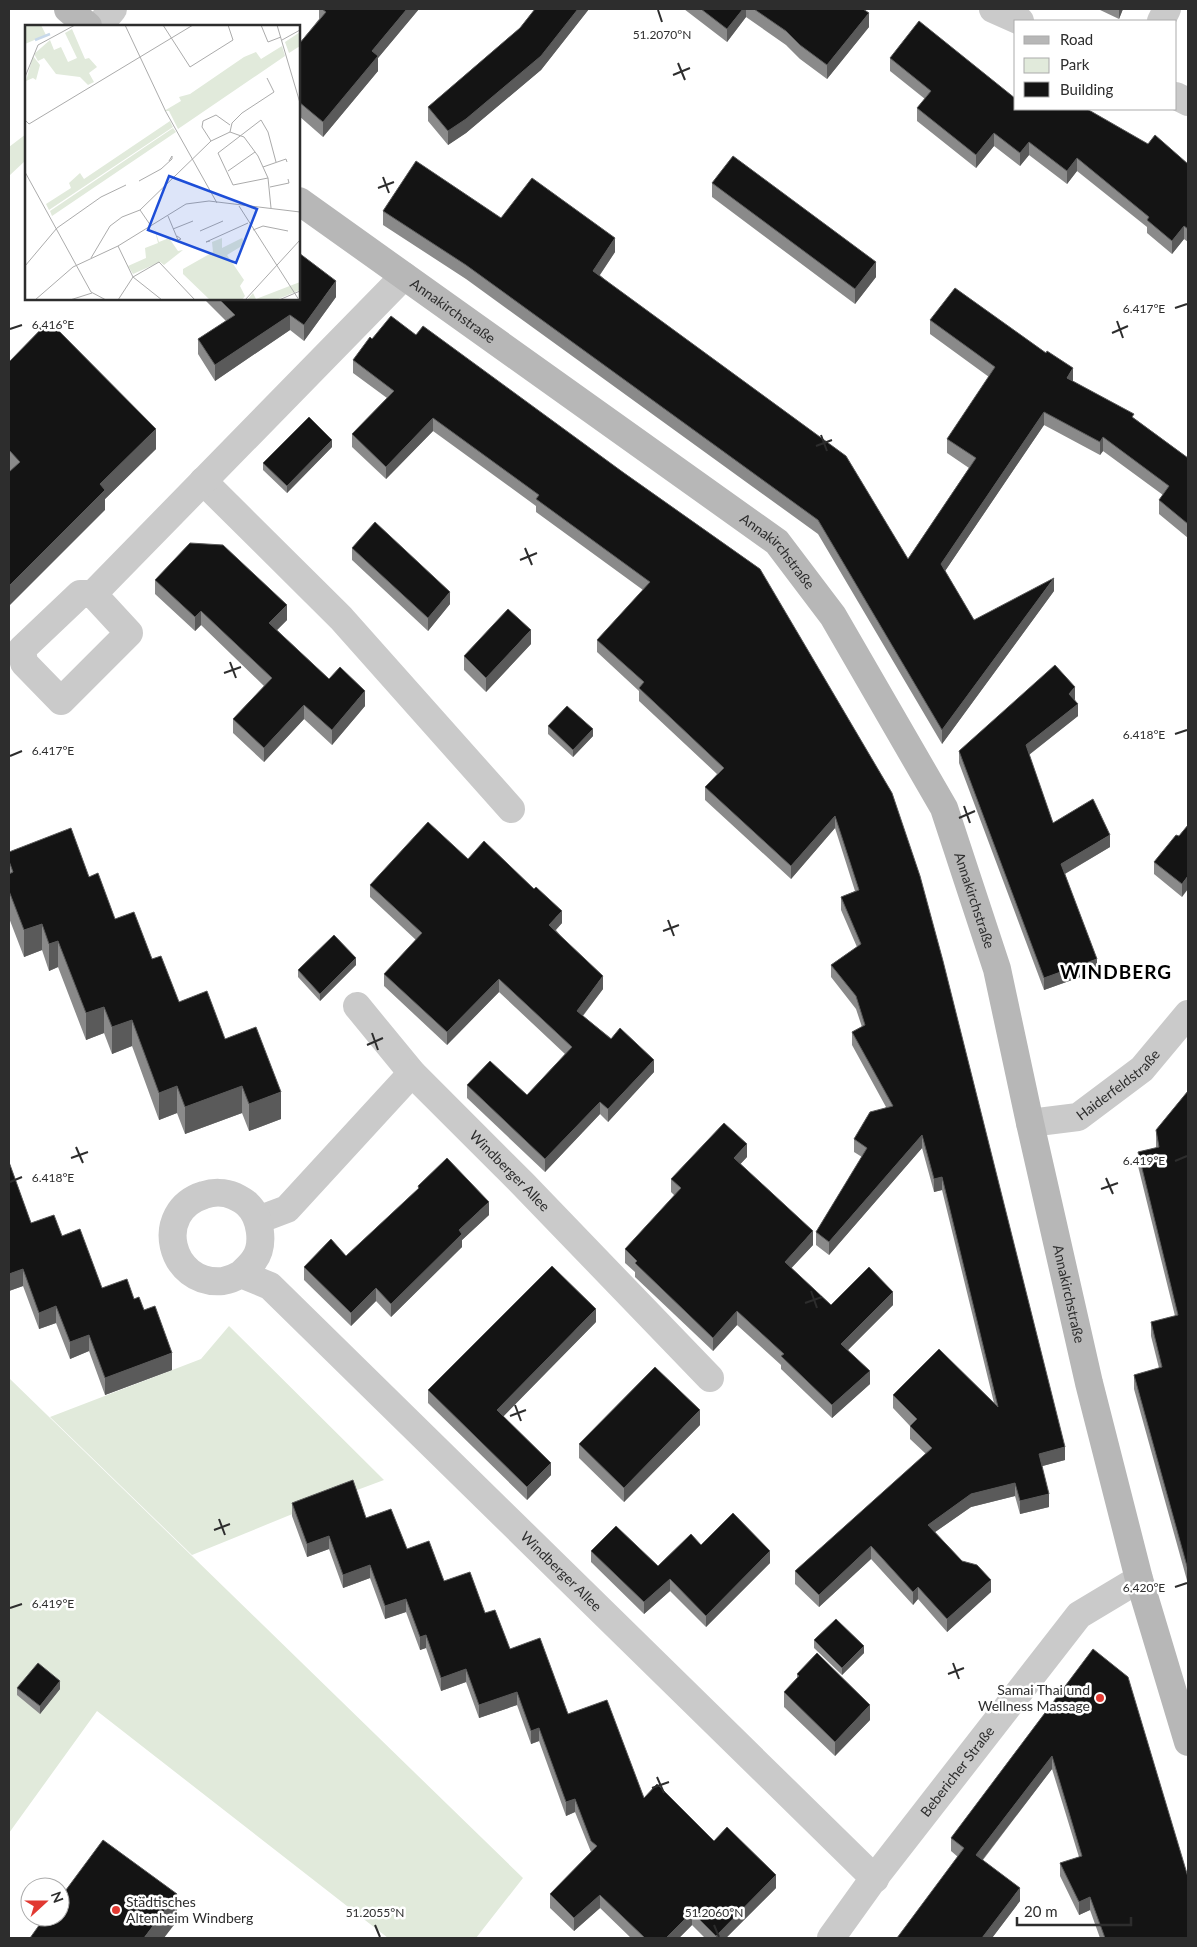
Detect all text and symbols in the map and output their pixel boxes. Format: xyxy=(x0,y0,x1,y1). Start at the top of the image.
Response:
legend xyxy=(1014,20,1177,110)
inset map xyxy=(25,25,300,300)
text: 51.2070°N xyxy=(633,27,691,42)
text: Road xyxy=(1060,30,1093,48)
text: Park xyxy=(1060,55,1090,73)
text: Building xyxy=(1060,80,1113,98)
street label: Annakirchstraße xyxy=(407,274,499,346)
text: 6.417°E xyxy=(1123,301,1165,316)
text: 6.416°E xyxy=(32,317,74,332)
street label: Annakirchstraße xyxy=(737,509,819,592)
text: 6.418°E xyxy=(1123,727,1165,742)
text: 6.417°E xyxy=(32,743,74,758)
street label: Annakirchstraße xyxy=(951,850,999,951)
district label: WINDBERG xyxy=(1060,960,1172,983)
street label: Haiderfeldstraße xyxy=(1073,1045,1163,1123)
street label: Windberger Allee xyxy=(466,1127,554,1215)
text: 6.419°E xyxy=(1123,1153,1165,1168)
text: 6.418°E xyxy=(32,1170,74,1185)
street label: Annakirchstraße xyxy=(1050,1243,1089,1345)
street label: Windberger Allee xyxy=(517,1527,606,1615)
text: 6.420°E xyxy=(1123,1580,1165,1595)
text: 6.419°E xyxy=(32,1596,74,1611)
place label: Samai Thai und Wellness Massage xyxy=(978,1681,1090,1714)
marker: Samai Thai und Wellness Massage xyxy=(1094,1692,1106,1704)
street label: Bebericher Straße xyxy=(916,1722,997,1820)
north arrow xyxy=(20,1877,70,1927)
text: N xyxy=(48,1889,67,1905)
place label: Städtisches Altenheim Windberg xyxy=(126,1893,253,1926)
scale bar xyxy=(1017,1894,1131,1926)
text: 20 m xyxy=(1024,1902,1058,1920)
marker: Städtisches Altenheim Windberg xyxy=(110,1904,122,1916)
text: 51.2055°N xyxy=(346,1905,404,1920)
text: 51.2060°N xyxy=(685,1905,743,1920)

